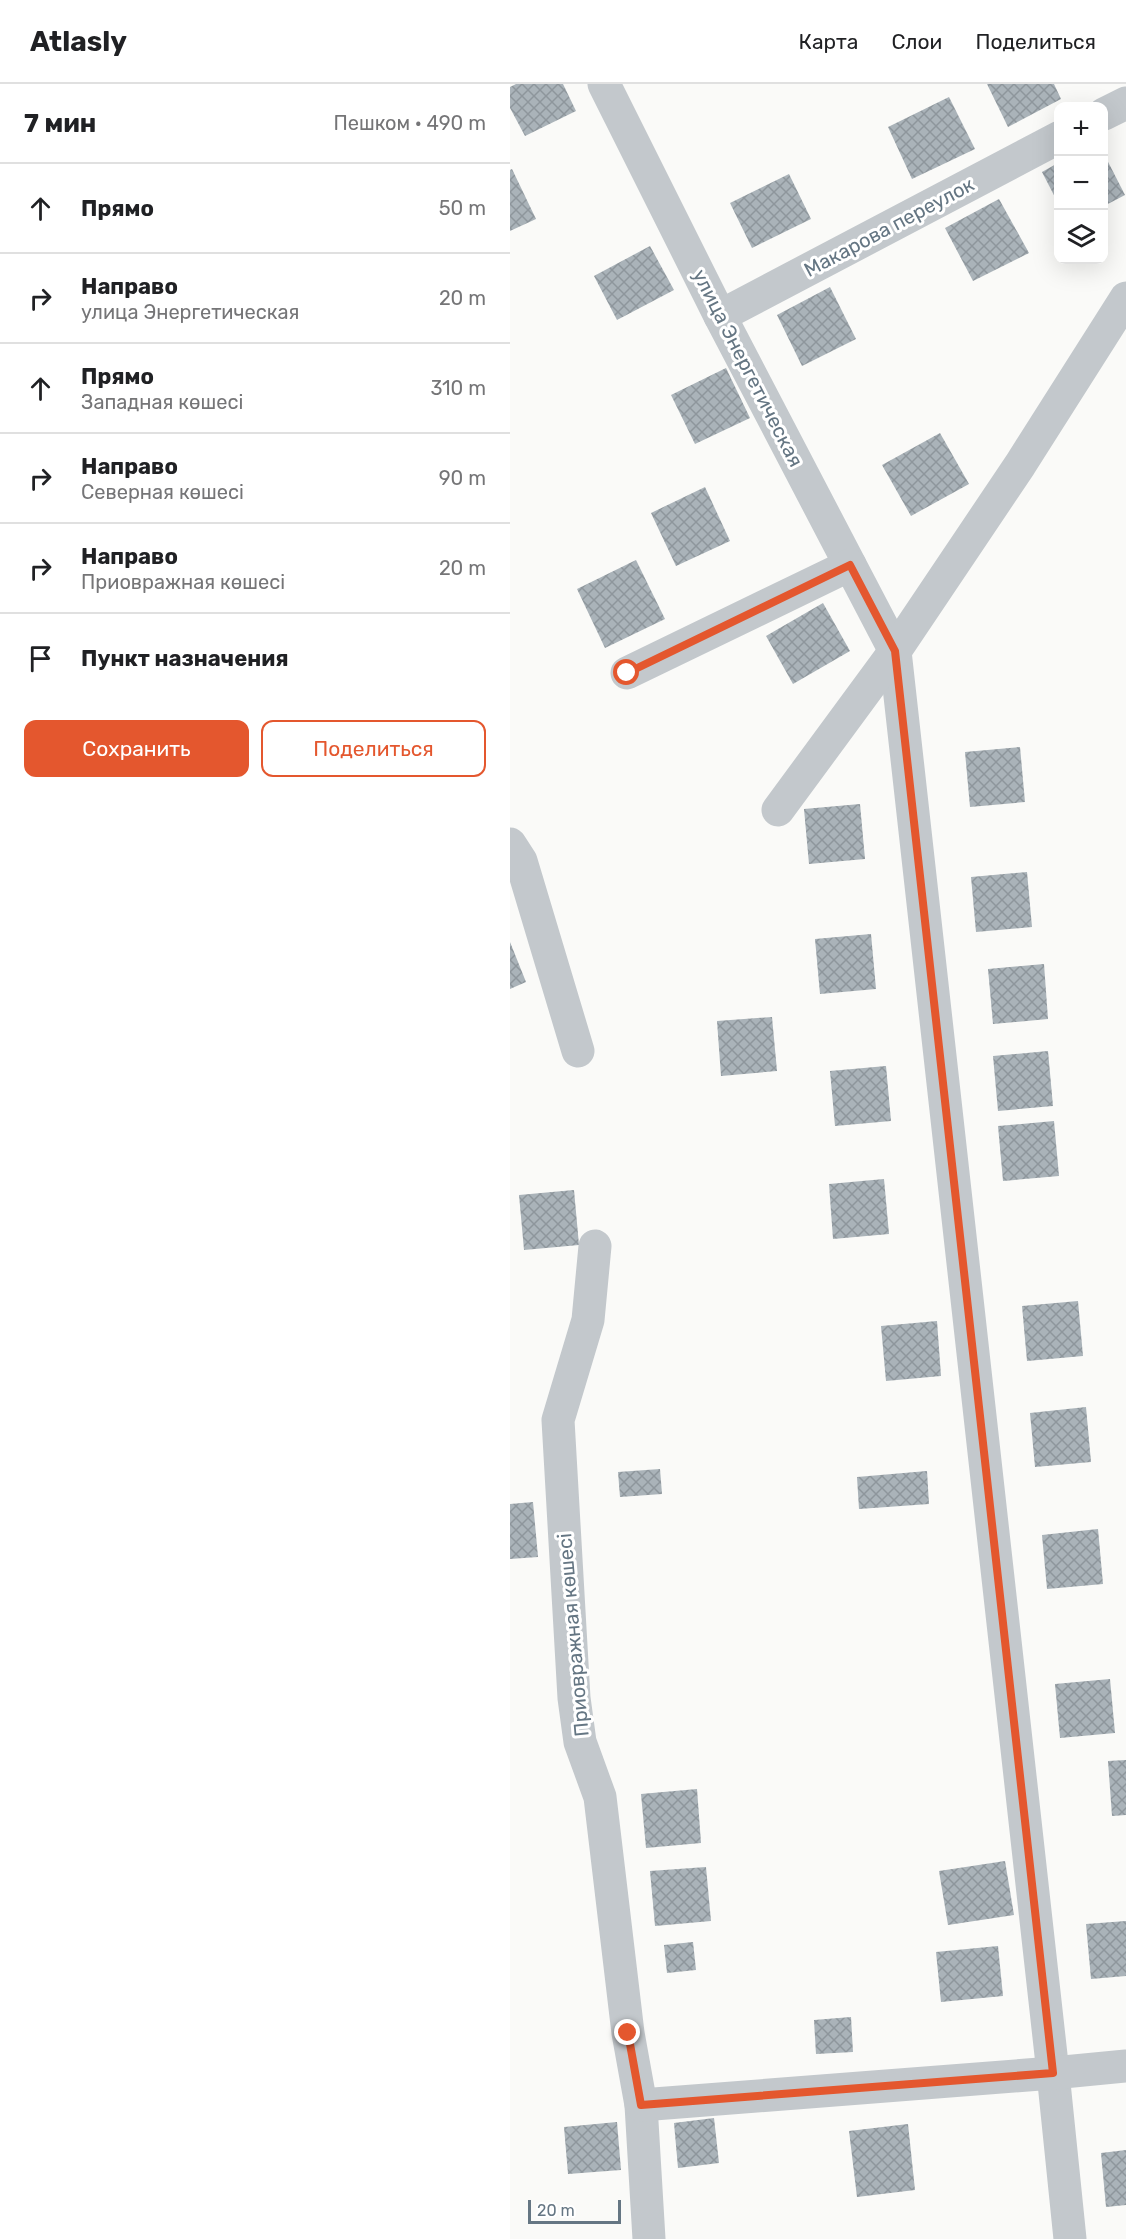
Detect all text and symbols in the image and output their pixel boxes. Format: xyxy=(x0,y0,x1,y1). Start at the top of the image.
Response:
text: Atlasly xyxy=(30,25,127,58)
text: Карта xyxy=(798,29,858,54)
text: Слои xyxy=(891,29,942,54)
text: Поделиться xyxy=(975,29,1096,54)
map controls xyxy=(1054,102,1108,264)
button: + xyxy=(1054,102,1108,156)
text: 7 мин xyxy=(24,108,96,139)
text: Пешком · 490 m xyxy=(334,111,486,135)
button: − xyxy=(1054,156,1108,210)
street label: Макарова переулок xyxy=(800,172,978,282)
icon: ahead xyxy=(24,192,57,225)
text: Прямо xyxy=(81,195,154,222)
text: 50 m xyxy=(439,196,486,220)
button: layers xyxy=(1054,210,1108,264)
street label: улица Энергетическая xyxy=(688,265,808,471)
text: Направо xyxy=(81,273,178,300)
icon: right xyxy=(24,282,57,315)
text: 20 m xyxy=(439,286,486,310)
text: улица Энергетическая xyxy=(81,300,299,324)
text: Прямо xyxy=(81,363,154,390)
icon: ahead xyxy=(24,372,57,405)
text: 310 m xyxy=(430,376,486,400)
text: Западная көшесі xyxy=(81,390,243,414)
text: Направо xyxy=(81,453,178,480)
icon: right xyxy=(24,462,57,495)
text: 90 m xyxy=(439,466,486,490)
text: Северная көшесі xyxy=(81,480,244,504)
text: Направо xyxy=(81,543,178,570)
icon: right xyxy=(24,552,57,585)
text: 20 m xyxy=(439,556,486,580)
text: Приовражная көшесі xyxy=(81,570,285,594)
icon: arrive xyxy=(24,642,57,675)
text: Пункт назначения xyxy=(81,645,289,672)
route start xyxy=(613,659,639,685)
button: Сохранить xyxy=(24,720,249,777)
button: Поделиться xyxy=(261,720,486,777)
street label: Приовражная көшесі xyxy=(552,1532,594,1738)
route end xyxy=(614,2019,640,2045)
scale bar xyxy=(528,2197,621,2224)
text: 20 m xyxy=(537,2201,575,2220)

